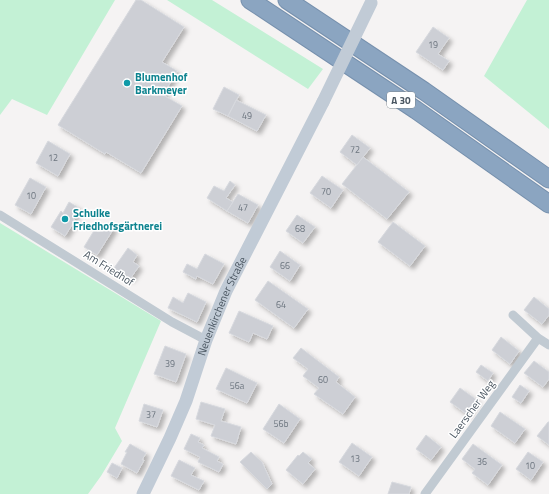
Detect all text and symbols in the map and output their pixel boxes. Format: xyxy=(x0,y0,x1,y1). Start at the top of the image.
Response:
house number: 19 xyxy=(428,38,438,51)
place label: Blumenhof Barkmeyer xyxy=(135,69,188,98)
marker: Blumenhof Barkmeyer xyxy=(122,78,132,88)
road number: A 30 xyxy=(387,92,415,108)
house number: 49 xyxy=(242,109,252,122)
house number: 72 xyxy=(350,143,360,156)
house number: 12 xyxy=(48,151,58,164)
house number: 70 xyxy=(321,185,331,198)
house number: 10 xyxy=(26,189,36,202)
house number: 47 xyxy=(238,201,248,214)
place label: Schulke Friedhofsgärtnerei xyxy=(73,205,162,234)
marker: Schulke Friedhofsgärtnerei xyxy=(60,214,70,224)
house number: 68 xyxy=(295,222,305,235)
street label: Am Friedhof xyxy=(81,246,138,290)
street label: Neuenkirchener Straße xyxy=(193,253,251,358)
house number: 66 xyxy=(280,259,290,272)
house number: 64 xyxy=(276,298,286,311)
house number: 39 xyxy=(165,357,175,370)
house number: 60 xyxy=(318,373,328,386)
street label: Laerscher Weg xyxy=(445,376,499,441)
house number: 56a xyxy=(230,379,245,392)
house number: 37 xyxy=(146,408,156,421)
house number: 56b xyxy=(274,417,289,430)
house number: 13 xyxy=(350,452,360,465)
house number: 36 xyxy=(477,455,487,468)
house number: 10 xyxy=(525,459,535,472)

